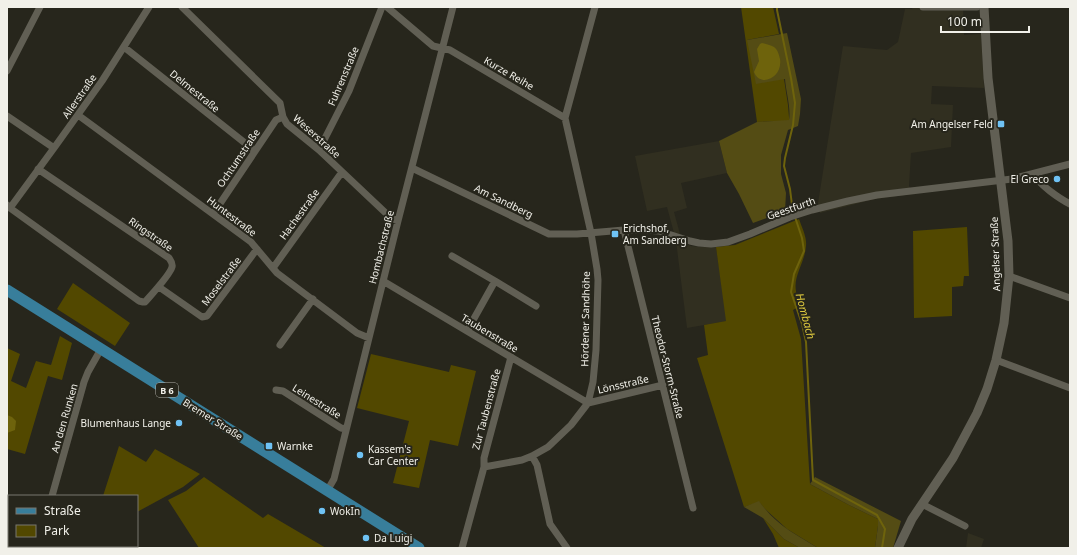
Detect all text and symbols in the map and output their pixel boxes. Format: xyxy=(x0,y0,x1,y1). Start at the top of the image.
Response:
scale bar xyxy=(941,8,1029,34)
text: 100 m xyxy=(947,13,982,30)
street label: Fuhrenstraße xyxy=(324,44,362,108)
street label: Kurze Reihe xyxy=(481,53,537,93)
street label: Delmestraße xyxy=(167,67,223,116)
street label: Allerstraße xyxy=(59,71,100,121)
street label: Weserstraße xyxy=(290,111,344,161)
place label: Am Angelser Feld xyxy=(911,117,993,131)
marker: Am Angelser Feld xyxy=(996,119,1006,129)
street label: Ochtumstraße xyxy=(213,126,263,190)
place label: El Greco xyxy=(1011,172,1049,186)
marker: El Greco xyxy=(1052,174,1062,184)
street label: Am Sandberg xyxy=(472,181,536,221)
street label: Hachestraße xyxy=(276,186,322,242)
street label: Huntestraße xyxy=(204,193,260,240)
street label: Geestfurth xyxy=(765,193,817,223)
street label: Hombachstraße xyxy=(365,208,397,285)
street label: Ringstraße xyxy=(126,214,176,255)
street label: Angelser Straße xyxy=(987,216,1003,292)
place label: Erichshof, Am Sandberg xyxy=(623,221,687,247)
marker: Erichshof, Am Sandberg xyxy=(610,229,620,239)
street label: Moselstraße xyxy=(198,253,244,308)
street label: Hördener Sandhöhe xyxy=(577,271,593,367)
water label: Hombach xyxy=(793,291,819,341)
street label: Taubenstraße xyxy=(459,310,522,356)
street label: Theodor-Storm-Straße xyxy=(648,314,688,420)
street label: Zur Taubenstraße xyxy=(468,367,504,451)
street label: Lönsstraße xyxy=(596,371,650,397)
street label: Leinestraße xyxy=(290,380,344,422)
street label: An den Runken xyxy=(47,382,81,454)
road number: B 6 xyxy=(156,383,178,397)
street label: Bremer Straße xyxy=(180,395,246,443)
place label: Blumenhaus Lange xyxy=(80,416,171,430)
marker: Blumenhaus Lange xyxy=(174,418,184,428)
place label: Warnke xyxy=(277,439,313,453)
marker: Warnke xyxy=(264,441,274,451)
place label: Kassem's Car Center xyxy=(368,442,418,468)
marker: Kassem's Car Center xyxy=(355,450,365,460)
legend xyxy=(8,495,138,547)
text: Straße xyxy=(44,502,81,519)
place label: WokIn xyxy=(330,504,360,518)
marker: WokIn xyxy=(317,506,327,516)
text: Park xyxy=(44,522,70,539)
place label: Da Luigi xyxy=(374,531,412,545)
marker: Da Luigi xyxy=(361,533,371,543)

